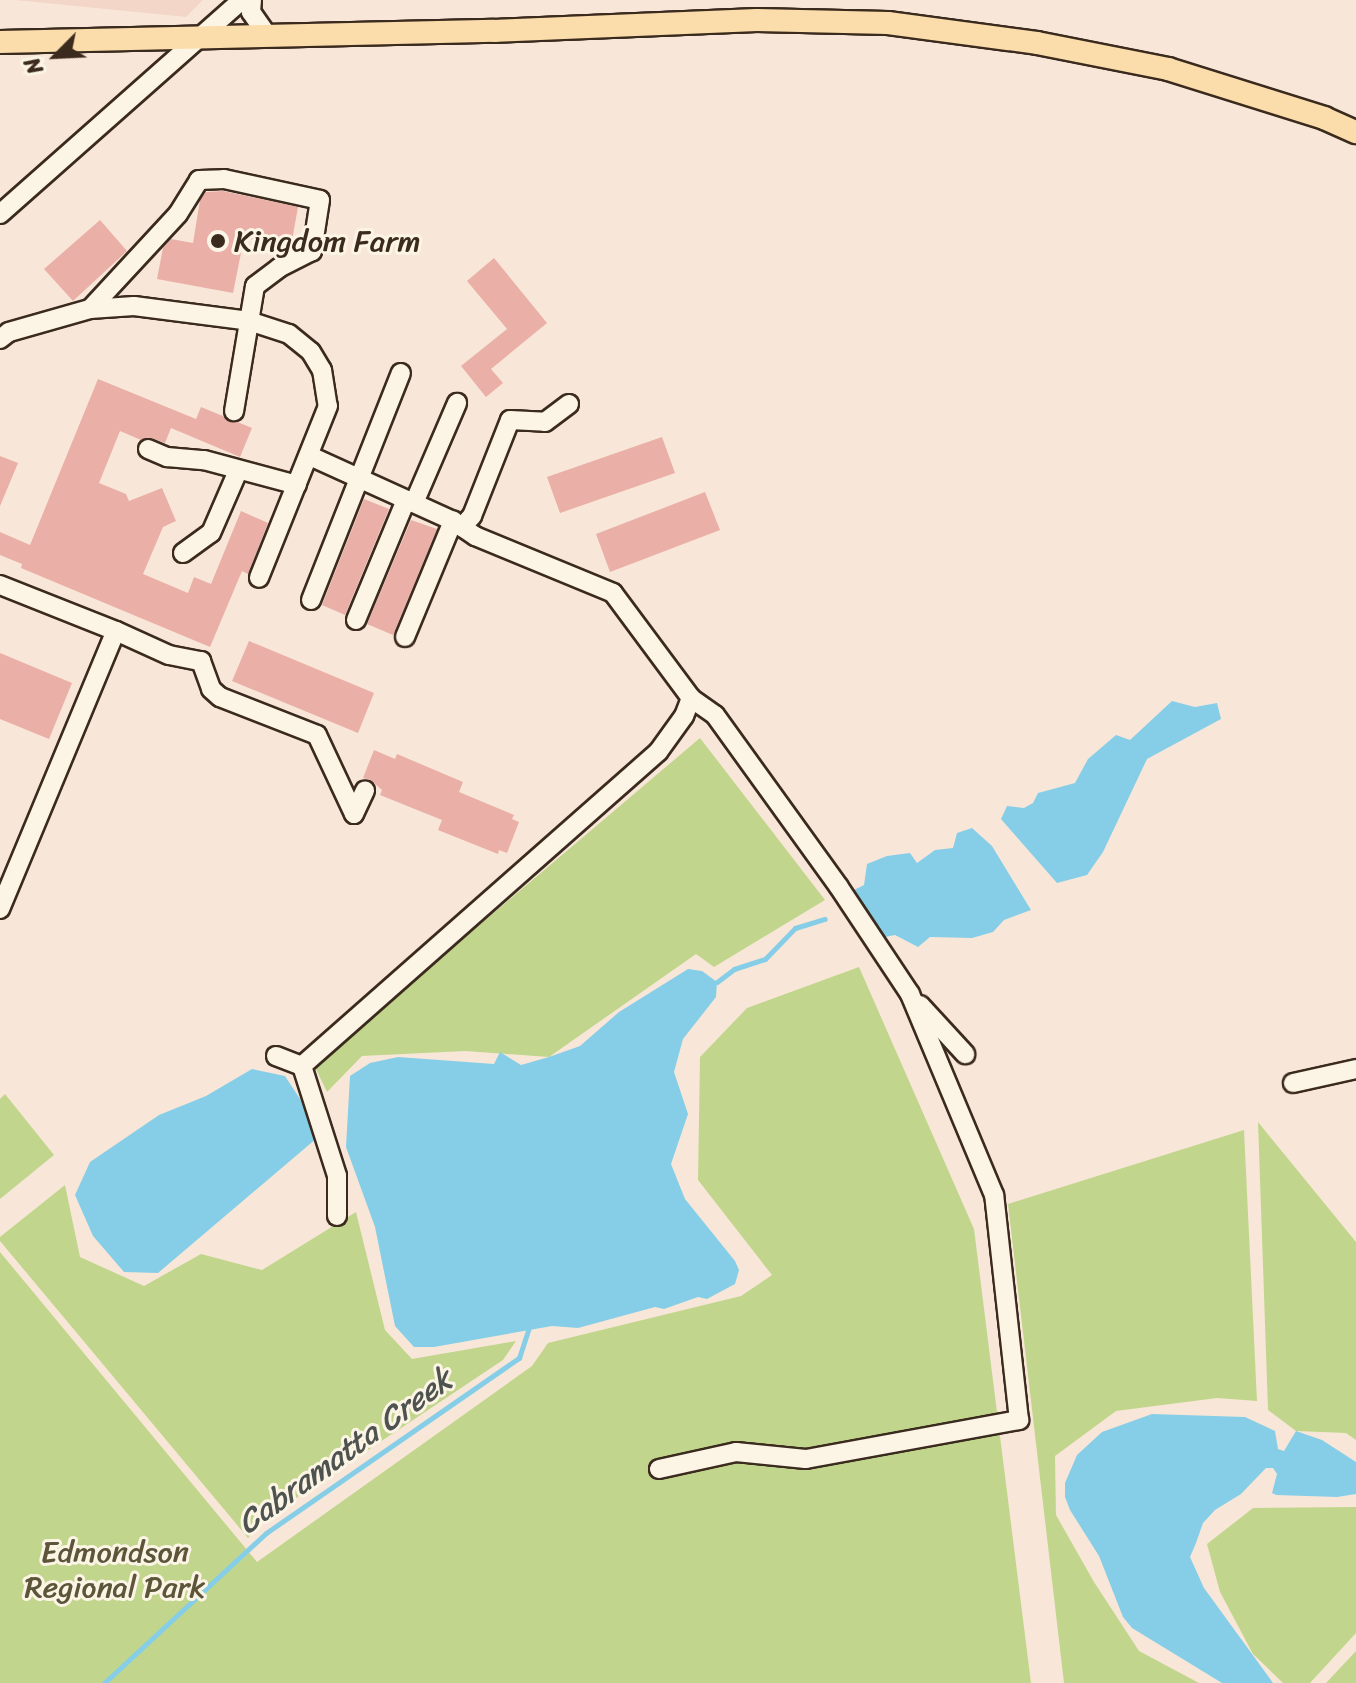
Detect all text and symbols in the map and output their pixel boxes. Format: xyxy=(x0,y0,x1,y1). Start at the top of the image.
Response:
north arrow xyxy=(16,16,96,96)
text: N xyxy=(13,51,55,81)
place label: Kingdom Farm xyxy=(234,223,420,259)
marker: Kingdom Farm xyxy=(209,232,227,250)
water label: Cabramatta Creek xyxy=(230,1361,460,1543)
park label: Edmondson Regional Park xyxy=(25,1534,205,1604)

